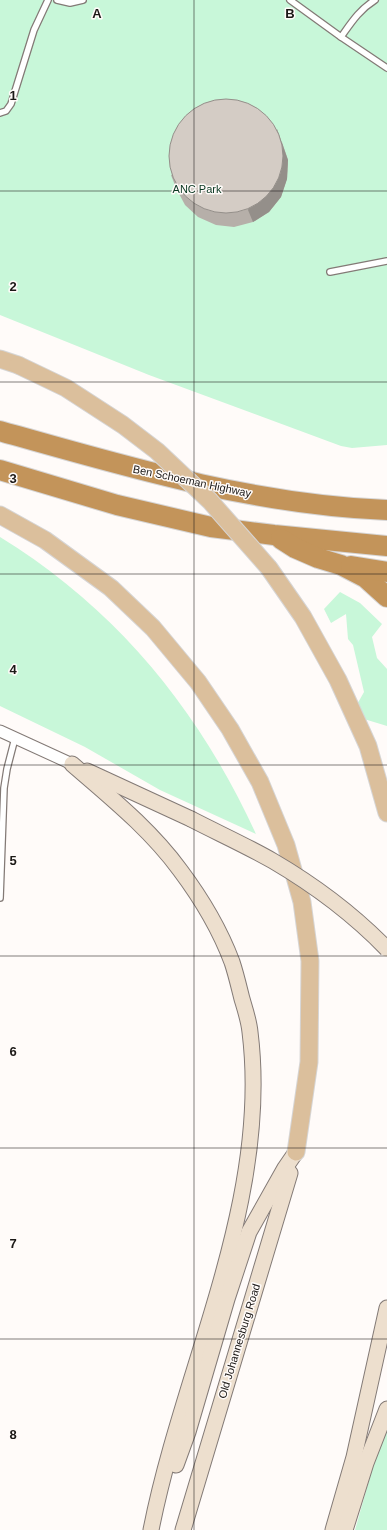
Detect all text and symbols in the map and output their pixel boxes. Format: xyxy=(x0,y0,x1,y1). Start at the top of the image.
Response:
text: A xyxy=(92,6,102,21)
text: B xyxy=(285,6,295,21)
text: 1 xyxy=(9,88,17,103)
park label: ANC Park xyxy=(173,183,222,195)
text: 2 xyxy=(9,279,17,294)
street label: Ben Schoeman Highway xyxy=(132,463,253,499)
text: 3 xyxy=(9,471,17,486)
text: 4 xyxy=(9,662,17,677)
text: 5 xyxy=(9,853,17,868)
text: 6 xyxy=(9,1044,17,1059)
text: 7 xyxy=(9,1236,17,1251)
street label: Old Johannesburg Road xyxy=(216,1282,262,1400)
text: 8 xyxy=(9,1427,17,1442)

